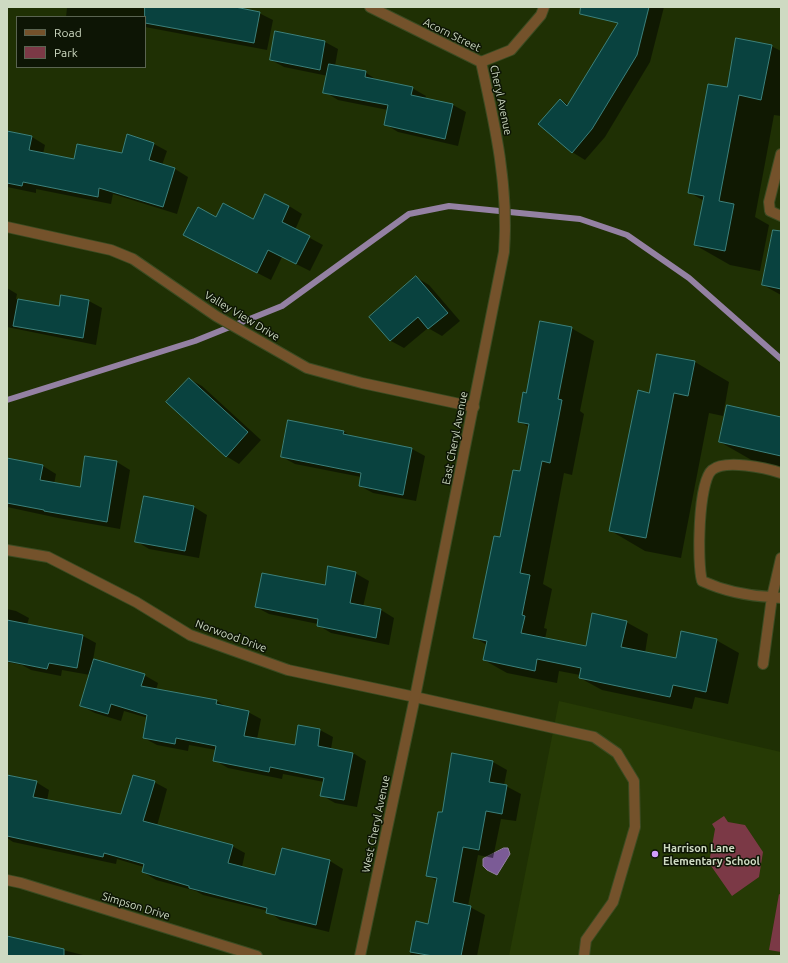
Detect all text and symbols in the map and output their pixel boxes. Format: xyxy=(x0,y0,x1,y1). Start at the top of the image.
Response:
street label: Acorn Street xyxy=(421,15,483,55)
legend xyxy=(16,16,146,68)
text: Road xyxy=(54,26,82,39)
text: Park xyxy=(54,46,78,59)
street label: Cheryl Avenue xyxy=(487,64,515,136)
street label: Valley View Drive xyxy=(202,288,282,344)
street label: East Cheryl Avenue xyxy=(439,390,471,486)
street label: Norwood Drive xyxy=(193,617,269,655)
street label: West Cheryl Avenue xyxy=(359,774,393,874)
place label: Harrison Lane Elementary School xyxy=(663,841,760,867)
marker: Harrison Lane Elementary School xyxy=(650,849,660,859)
street label: Simpson Drive xyxy=(100,889,172,923)

